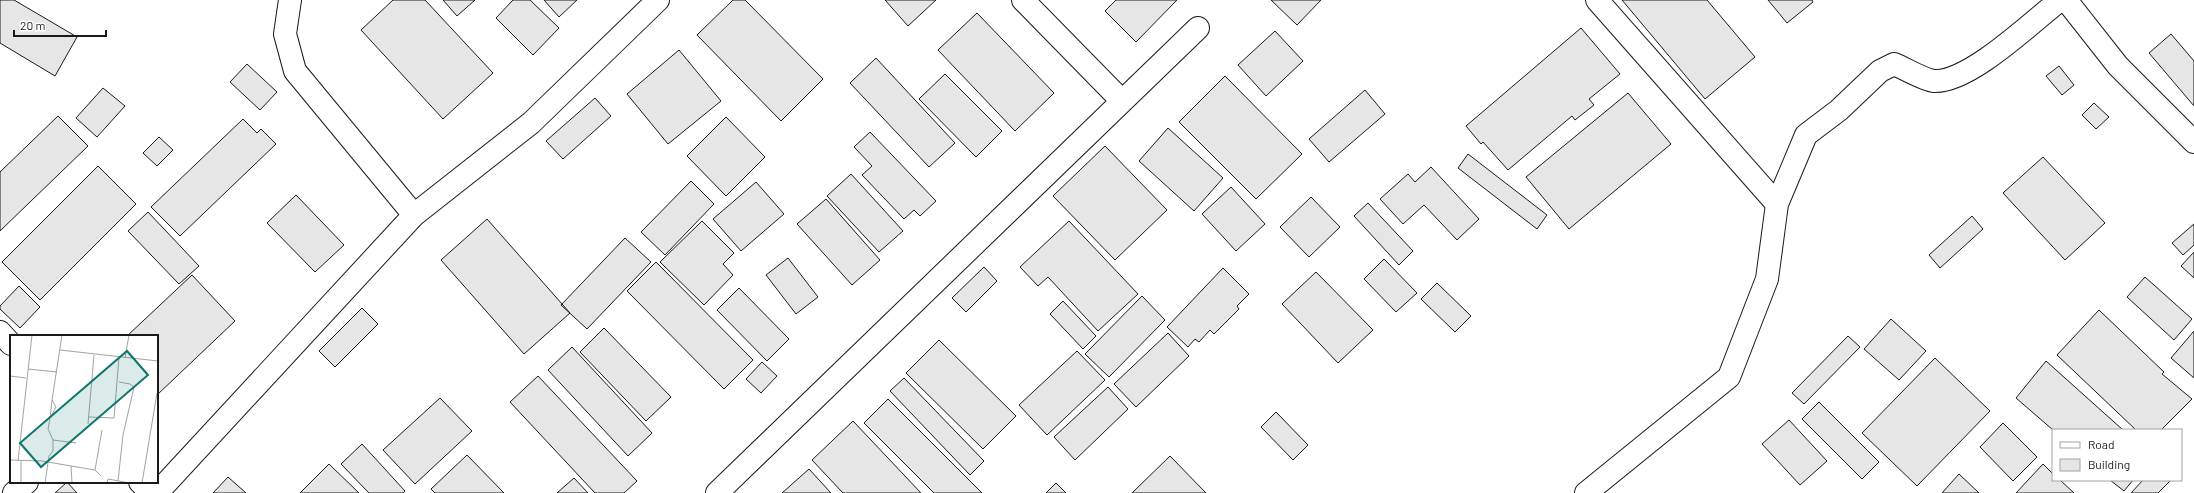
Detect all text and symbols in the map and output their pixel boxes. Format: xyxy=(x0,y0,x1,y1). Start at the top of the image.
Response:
scale bar xyxy=(14,12,106,38)
text: 20 m xyxy=(20,18,46,32)
inset map xyxy=(10,335,158,483)
legend xyxy=(2052,429,2182,481)
text: Road xyxy=(2088,437,2115,451)
text: Building xyxy=(2088,457,2130,471)

